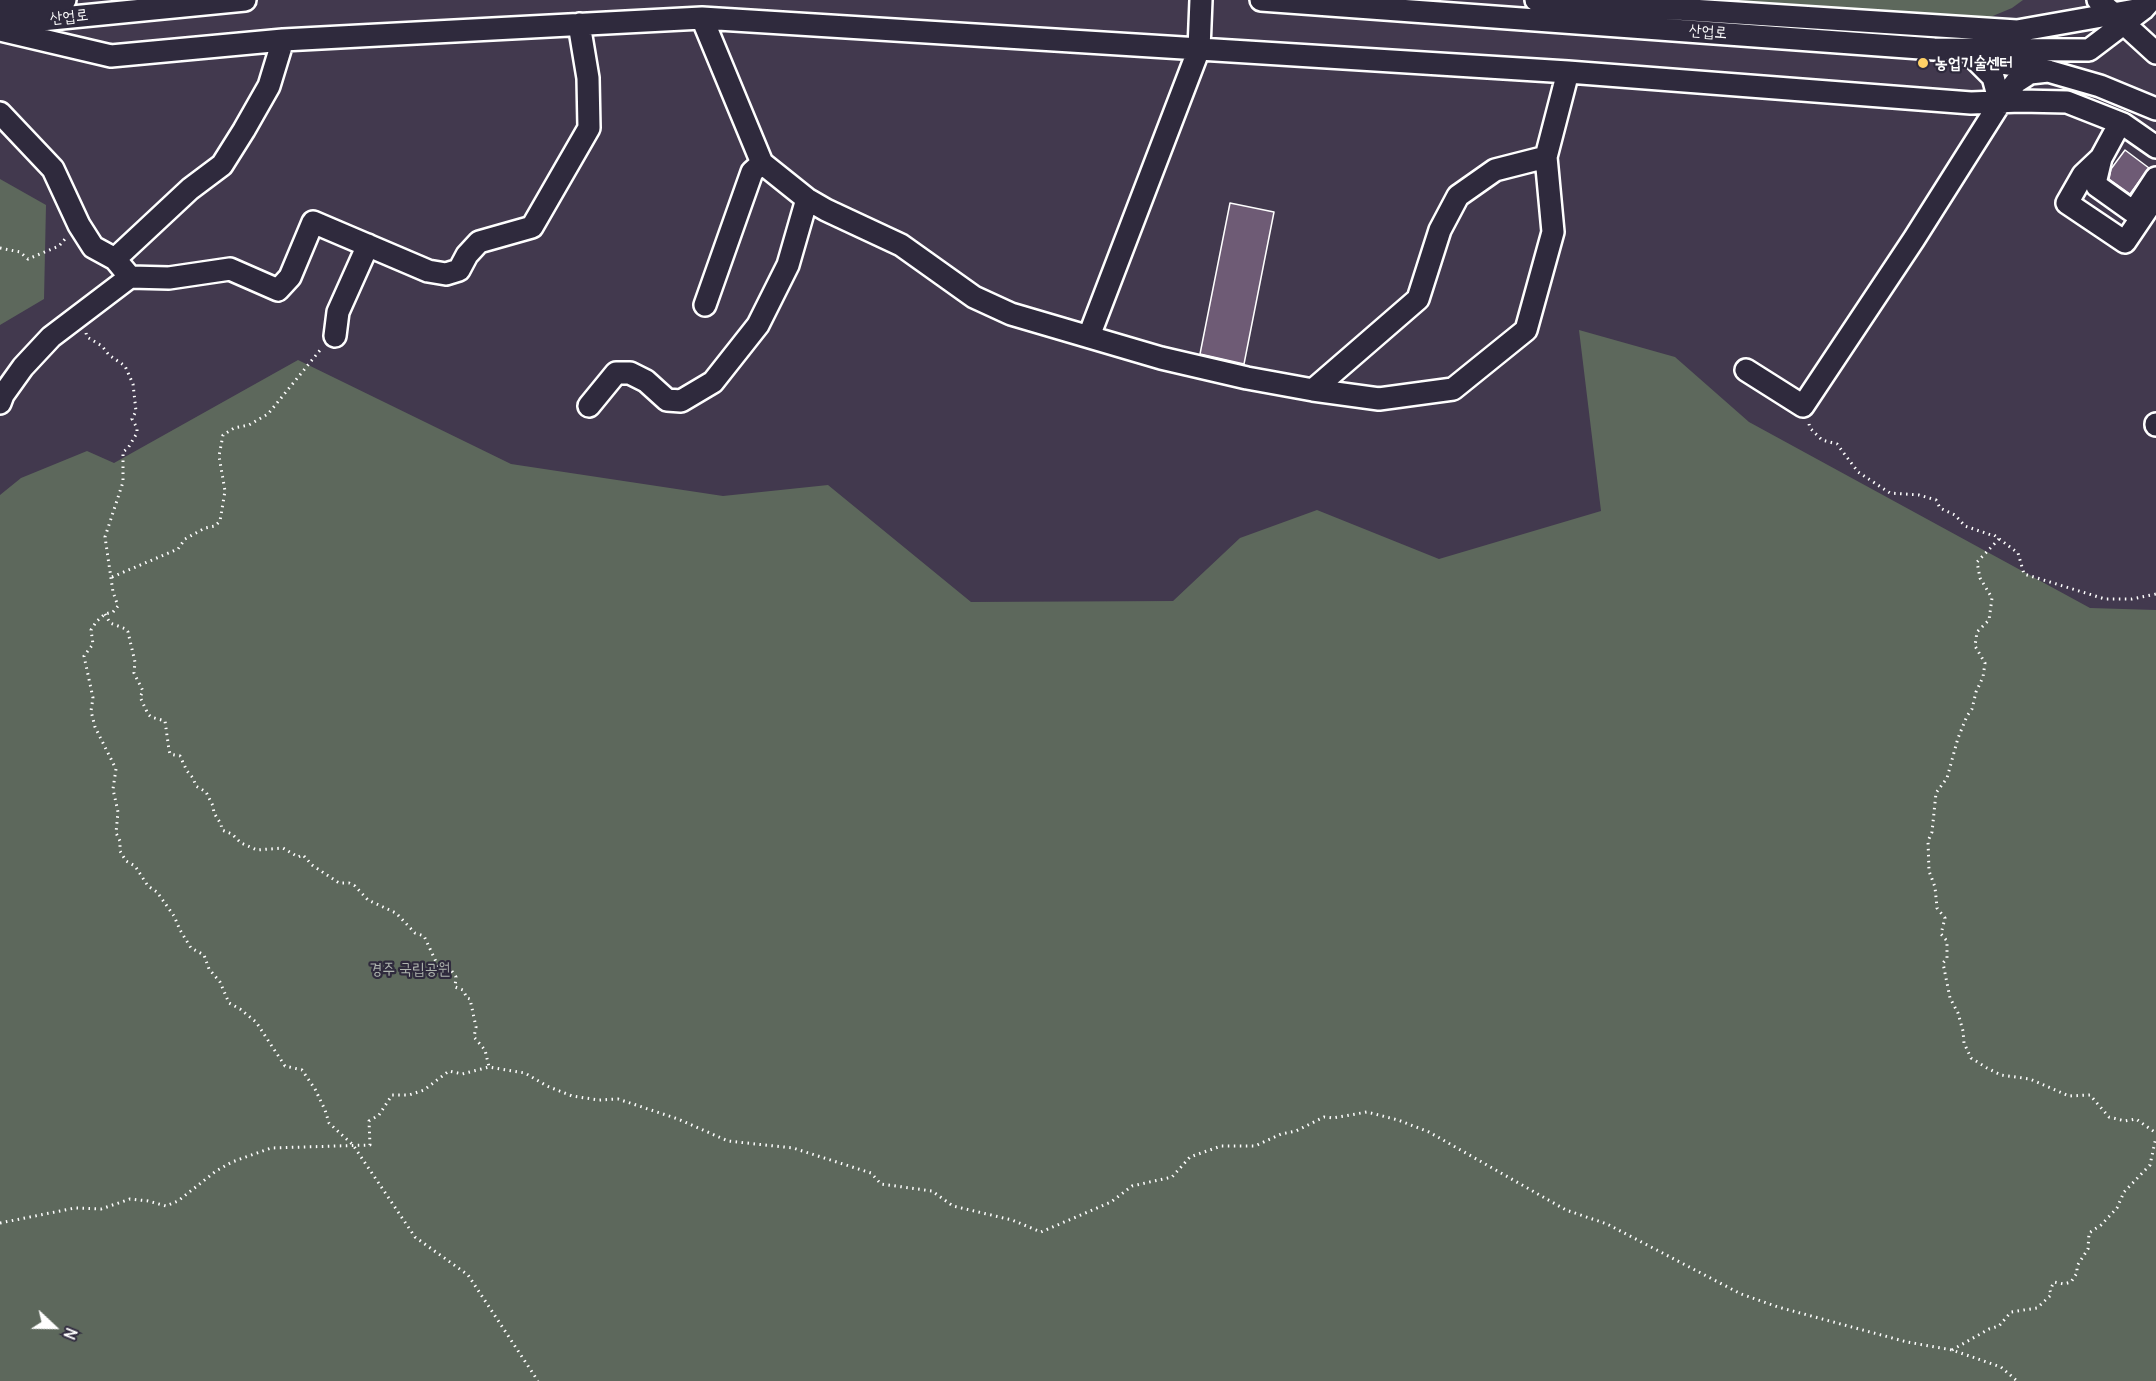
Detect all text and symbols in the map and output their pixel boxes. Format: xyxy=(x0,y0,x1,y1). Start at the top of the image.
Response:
street label: 산업로 xyxy=(49,5,89,29)
street label: 산업로 xyxy=(1688,21,1728,43)
place label: 농업기술센터 xyxy=(1935,53,2012,73)
marker: 농업기술센터 xyxy=(1916,56,1930,70)
park label: 경주 국립공원 xyxy=(369,959,451,979)
north arrow xyxy=(24,1297,84,1357)
text: N xyxy=(59,1325,82,1343)

